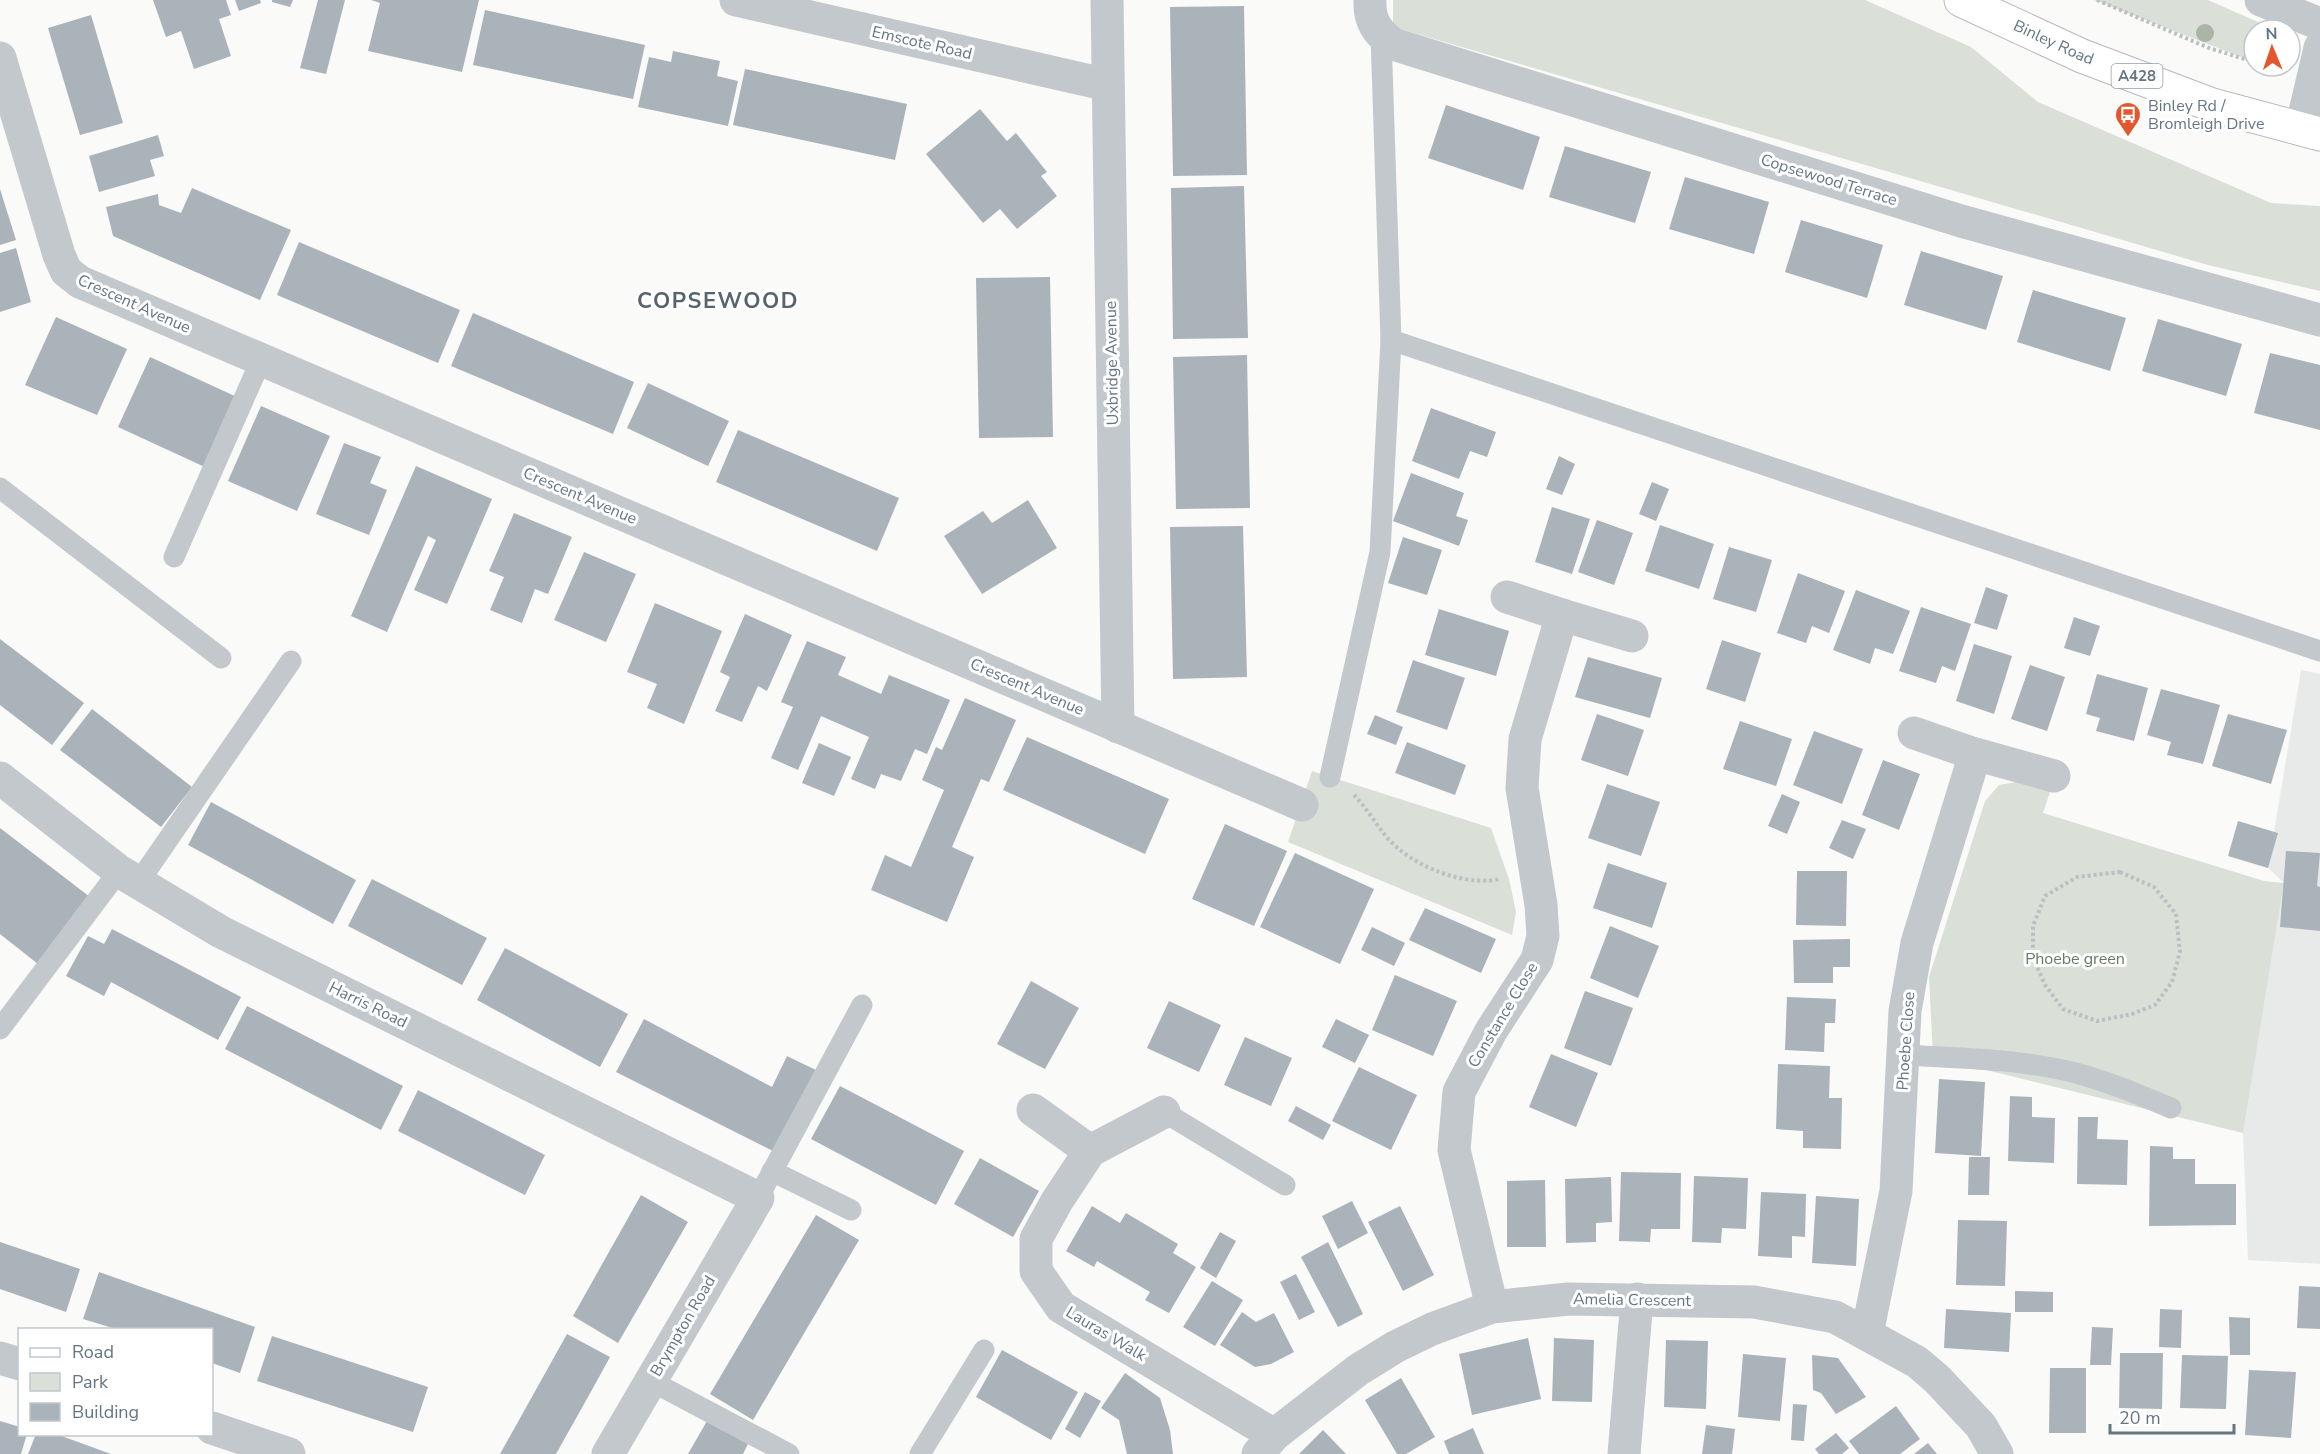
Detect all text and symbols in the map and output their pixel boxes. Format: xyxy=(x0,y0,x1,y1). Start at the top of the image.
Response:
street label: Binley Road xyxy=(2010,15,2097,70)
north arrow xyxy=(2242,18,2302,78)
street label: Emscote Road xyxy=(870,21,974,65)
text: N xyxy=(2265,23,2278,45)
road number: A428 xyxy=(2112,64,2162,88)
place label: Binley Rd / Bromleigh Drive xyxy=(2148,95,2264,135)
bus stop icon: Binley Rd / Bromleigh Drive xyxy=(2113,100,2143,138)
street label: Copsewood Terrace xyxy=(1758,149,1900,211)
street label: Crescent Avenue xyxy=(74,269,194,339)
district label: COPSEWOOD xyxy=(637,286,799,316)
street label: Uxbridge Avenue xyxy=(1100,301,1124,425)
street label: Crescent Avenue xyxy=(520,462,640,530)
street label: Crescent Avenue xyxy=(967,653,1087,721)
park label: Phoebe green xyxy=(2025,948,2125,970)
street label: Constance Close xyxy=(1463,958,1543,1072)
street label: Harris Road xyxy=(325,977,411,1033)
street label: Phoebe Close xyxy=(1892,991,1920,1091)
street label: Brympton Road xyxy=(645,1272,721,1380)
street label: Amelia Crescent xyxy=(1573,1288,1692,1312)
street label: Lauras Walk xyxy=(1062,1301,1151,1367)
legend xyxy=(18,1328,213,1436)
text: Road xyxy=(72,1340,114,1364)
text: Park xyxy=(72,1370,109,1394)
scale bar xyxy=(2110,1397,2234,1435)
text: Building xyxy=(72,1400,139,1424)
text: 20 m xyxy=(2119,1406,2161,1430)

